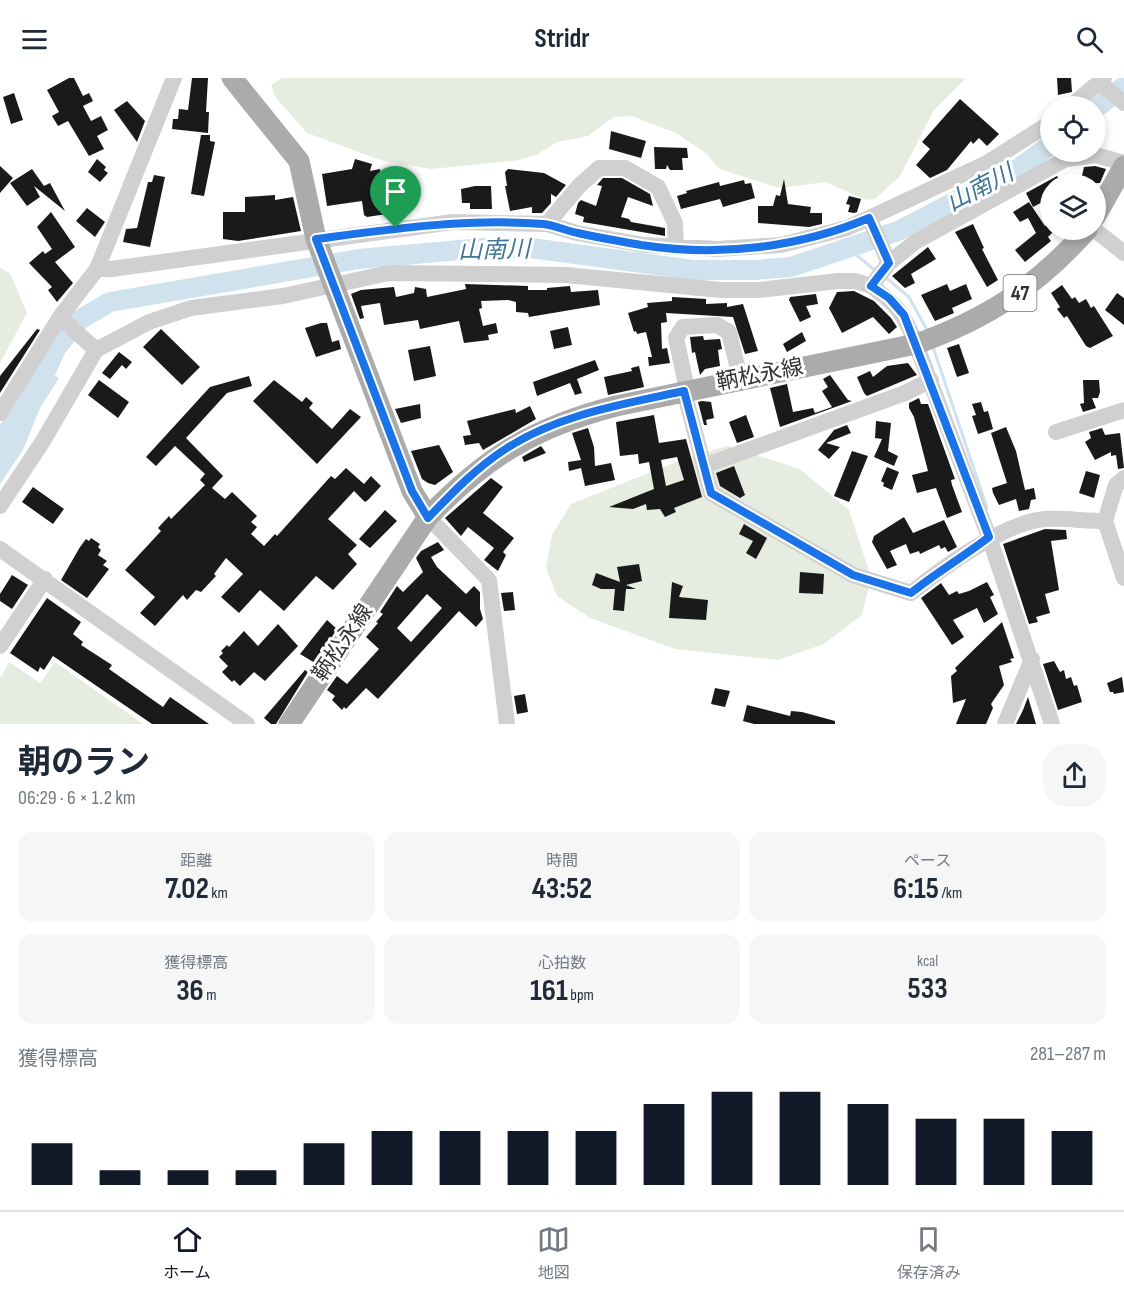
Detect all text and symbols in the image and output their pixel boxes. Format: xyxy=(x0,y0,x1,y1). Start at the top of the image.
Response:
icon: menu xyxy=(18,23,51,56)
text: Stridr xyxy=(534,23,590,55)
icon: search xyxy=(1073,23,1106,56)
map controls xyxy=(1040,96,1106,240)
button: locate xyxy=(1040,96,1106,162)
water label: 山南川 xyxy=(941,157,1021,218)
pin xyxy=(370,166,421,228)
button: layers xyxy=(1040,174,1106,240)
icon: arrive xyxy=(379,175,412,208)
water label: 山南川 xyxy=(458,235,533,265)
road number: 47 xyxy=(1004,275,1036,311)
street label: 鞆松永線 xyxy=(714,353,806,397)
street label: 鞆松永線 xyxy=(307,599,379,687)
text: 朝のラン xyxy=(18,743,150,783)
button: share xyxy=(1043,744,1106,807)
text: 06:29 · 6 × 1.2 km xyxy=(18,786,136,810)
text: 距離 xyxy=(180,852,212,871)
text: 時間 xyxy=(546,852,578,871)
text: ペース xyxy=(904,852,951,871)
text: 7.02 xyxy=(165,871,209,907)
text: 43:52 xyxy=(532,871,592,907)
text: 6:15 xyxy=(893,871,939,907)
text: km xyxy=(209,884,228,903)
text: /km xyxy=(939,884,962,903)
text: kcal xyxy=(917,952,938,971)
text: 獲得標高 xyxy=(164,954,228,973)
text: 心拍数 xyxy=(538,954,586,973)
text: 533 xyxy=(908,971,948,1007)
text: 36 xyxy=(176,973,204,1009)
text: 161 xyxy=(530,973,568,1009)
text: m xyxy=(204,986,217,1005)
text: bpm xyxy=(568,986,594,1005)
text: 281–287 m xyxy=(1030,1042,1106,1066)
text: 獲得標高 xyxy=(18,1047,98,1071)
tab: ホーム xyxy=(163,1223,211,1283)
tab: 地図 xyxy=(537,1223,570,1283)
tab: 保存済み xyxy=(897,1223,961,1283)

